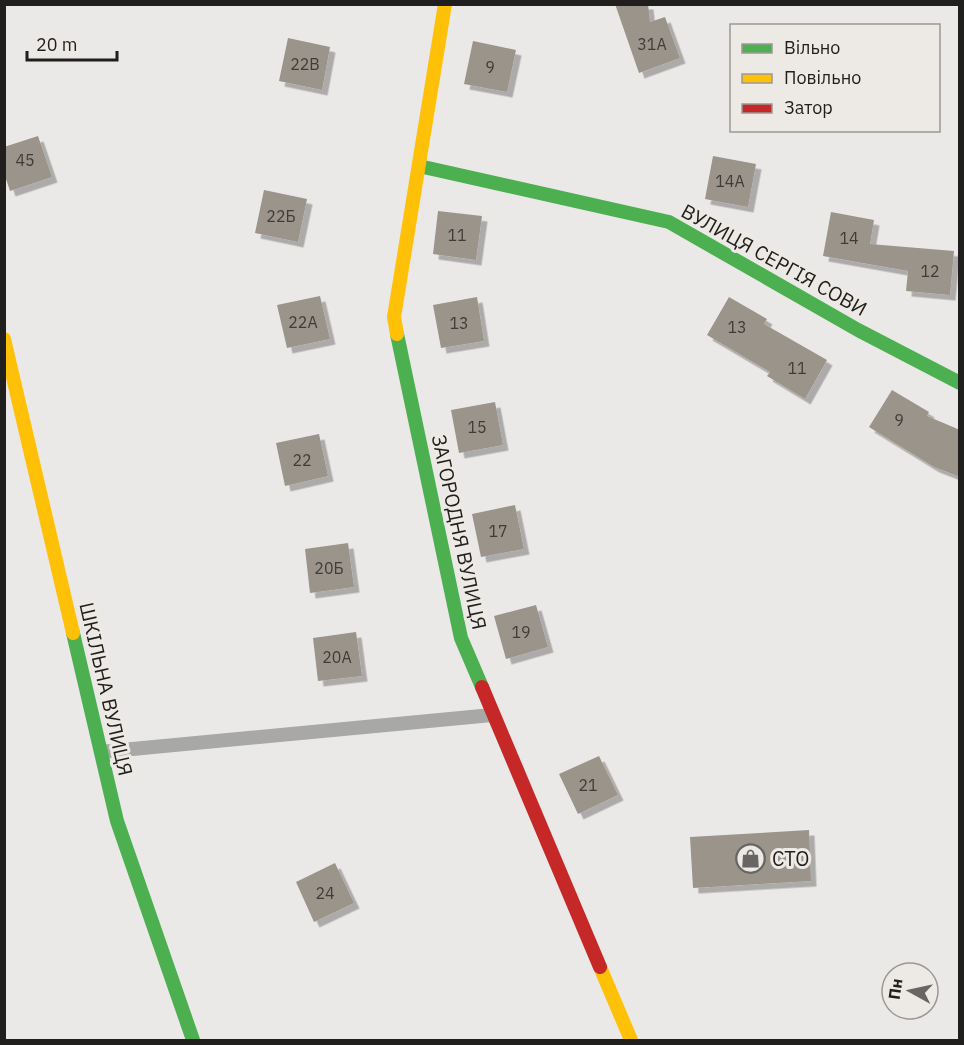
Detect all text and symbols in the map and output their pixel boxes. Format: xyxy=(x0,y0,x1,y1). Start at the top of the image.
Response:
scale bar xyxy=(27,24,117,62)
legend xyxy=(730,24,940,132)
text: 20 m xyxy=(36,33,78,56)
house number: 31А xyxy=(637,34,667,54)
text: Вільно xyxy=(784,36,840,59)
house number: 22В xyxy=(290,54,320,74)
house number: 9 xyxy=(485,57,495,77)
text: Повільно xyxy=(784,66,861,89)
text: Затор xyxy=(784,96,833,119)
house number: 45 xyxy=(15,150,35,170)
house number: 14А xyxy=(715,171,745,191)
street label: ВУЛИЦЯ СЕРГІЯ СОВИ xyxy=(676,197,872,322)
house number: 22Б xyxy=(266,206,296,226)
house number: 11 xyxy=(447,225,467,245)
house number: 14 xyxy=(839,228,859,248)
house number: 12 xyxy=(920,261,940,281)
house number: 22А xyxy=(288,312,318,332)
house number: 13 xyxy=(449,313,469,333)
house number: 13 xyxy=(727,317,747,337)
house number: 11 xyxy=(787,358,807,378)
house number: 9 xyxy=(894,410,904,430)
house number: 15 xyxy=(467,417,487,437)
street label: ЗАГОРОДНЯ ВУЛИЦЯ xyxy=(426,432,493,632)
house number: 22 xyxy=(292,450,312,470)
house number: 17 xyxy=(488,521,508,541)
house number: 20Б xyxy=(314,558,344,578)
street label: ШКІЛЬНА ВУЛИЦЯ xyxy=(73,599,140,778)
house number: 19 xyxy=(511,622,531,642)
house number: 20А xyxy=(322,647,352,667)
house number: 21 xyxy=(578,775,598,795)
shop icon: СТО xyxy=(735,843,767,875)
place label: СТО xyxy=(772,845,810,872)
house number: 24 xyxy=(315,883,335,903)
north arrow xyxy=(880,961,940,1021)
text: Пн xyxy=(884,977,907,1001)

